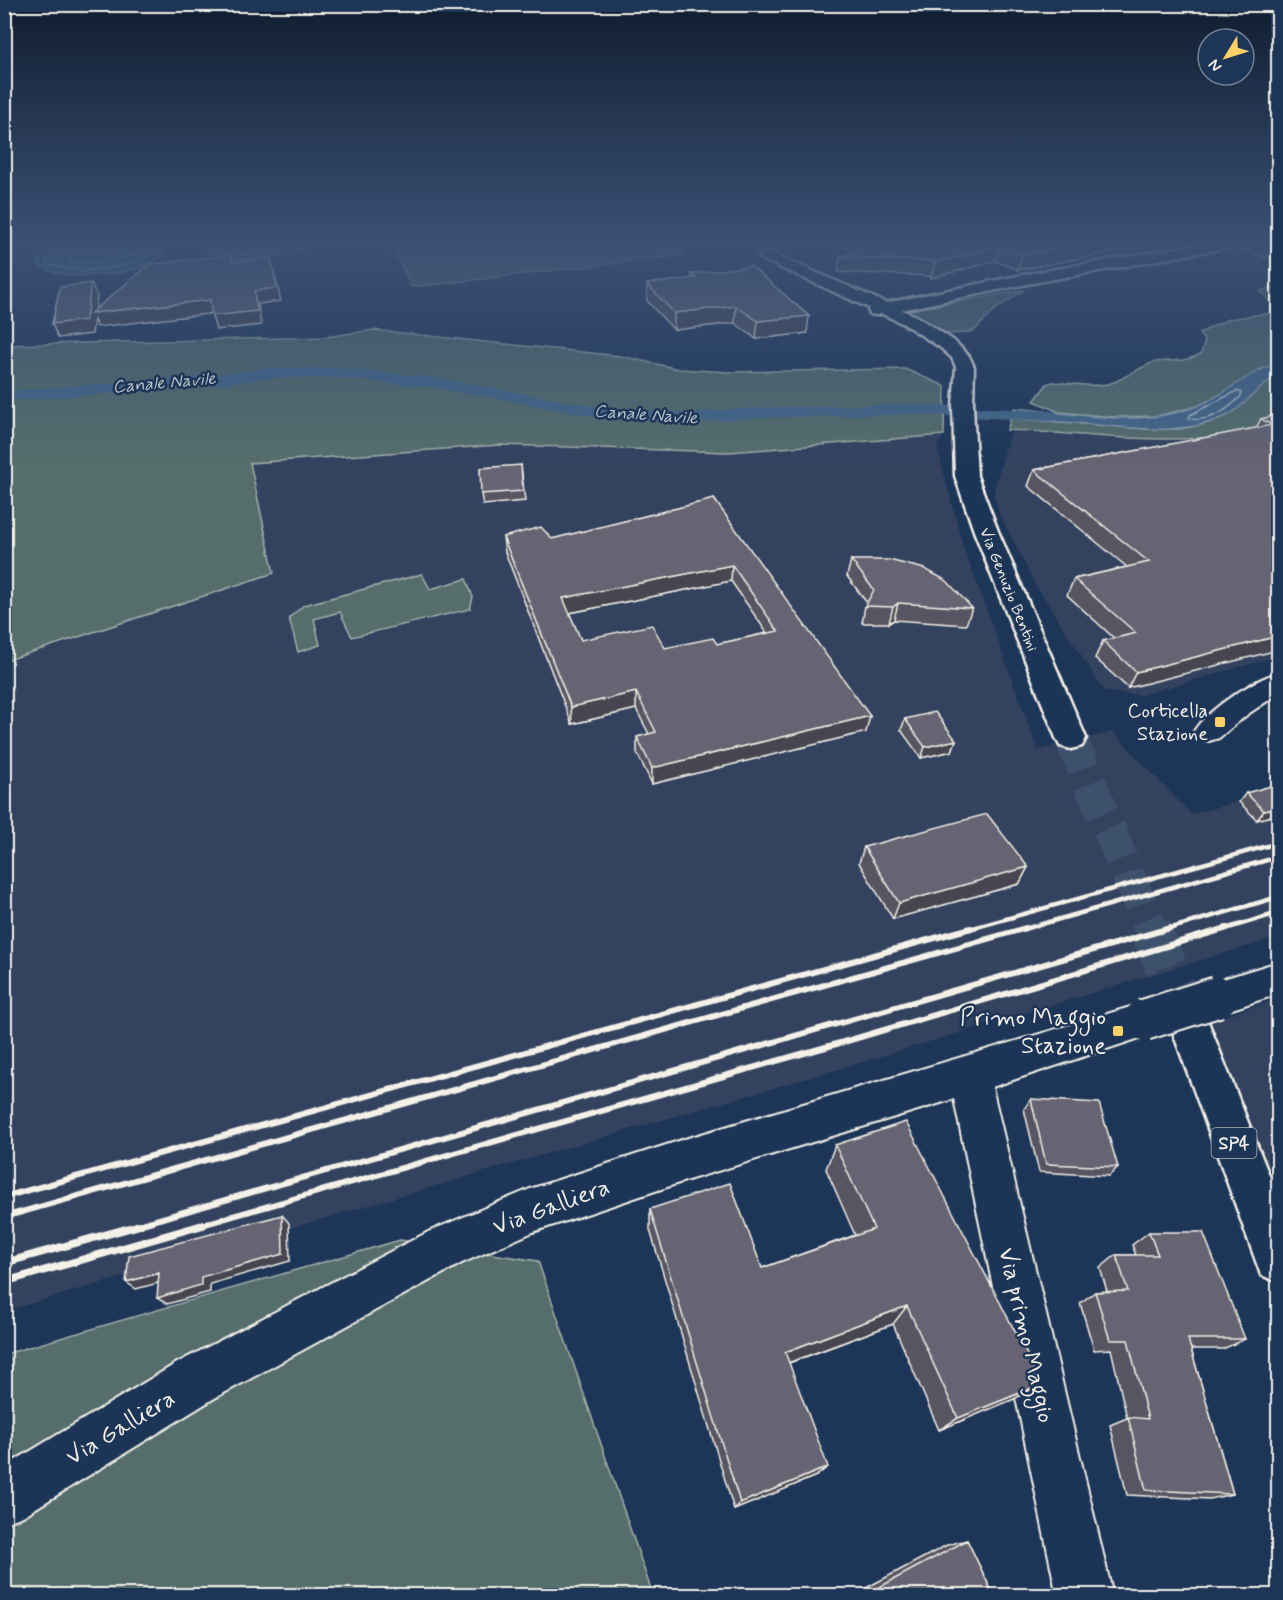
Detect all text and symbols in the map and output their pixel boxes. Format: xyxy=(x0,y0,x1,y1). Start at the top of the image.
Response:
north arrow xyxy=(1196,27,1256,87)
text: N xyxy=(1204,55,1227,76)
water label: Canale Navile xyxy=(111,366,217,399)
water label: Canale Navile xyxy=(593,399,699,431)
street label: Via Genuzio Bentini xyxy=(974,525,1043,655)
place label: Corticella Stazione xyxy=(1127,698,1208,748)
marker: Corticella Stazione xyxy=(1213,715,1227,729)
place label: Primo Maggio Stazione xyxy=(960,1003,1106,1062)
marker: Primo Maggio Stazione xyxy=(1111,1024,1125,1038)
road number: SP4 xyxy=(1212,1128,1256,1158)
street label: Via Galliera xyxy=(489,1172,614,1243)
street label: Via primo Maggio xyxy=(987,1245,1061,1427)
street label: Via Galliera xyxy=(60,1384,181,1473)

